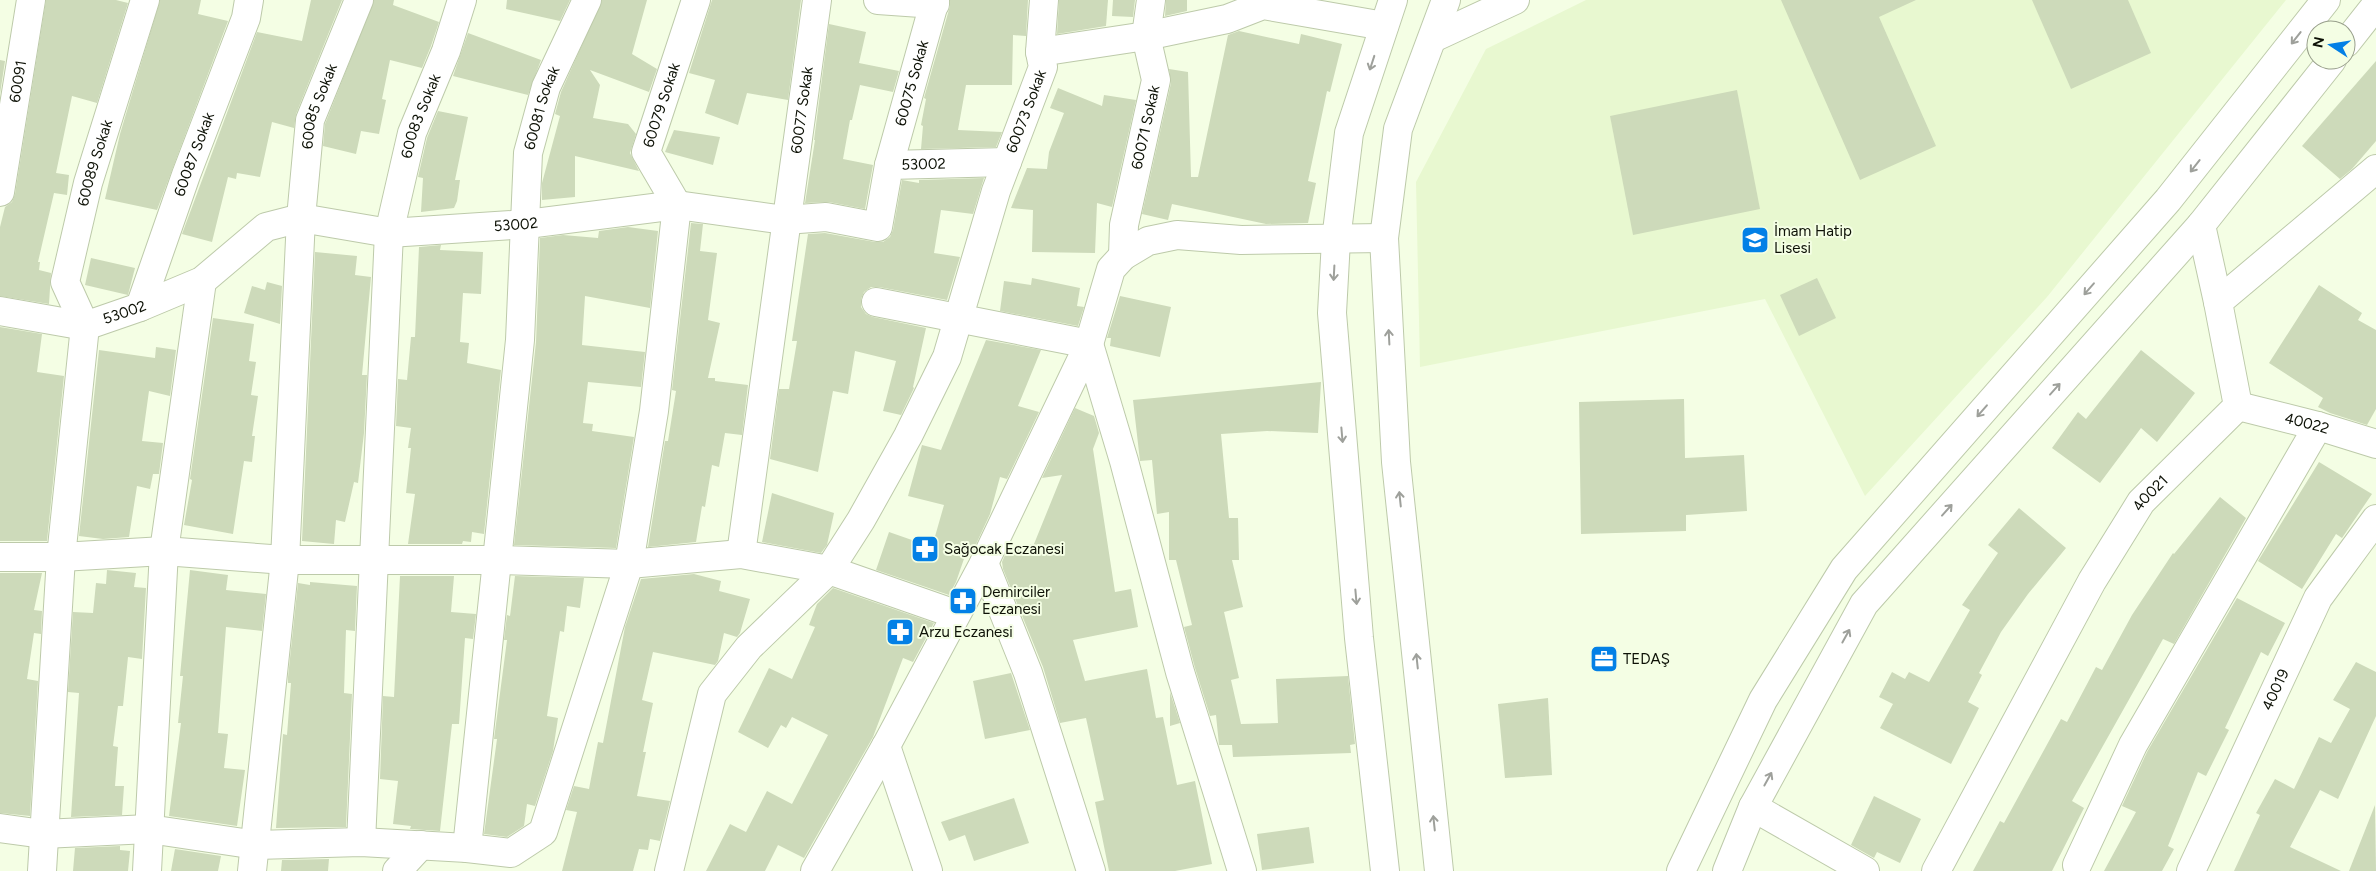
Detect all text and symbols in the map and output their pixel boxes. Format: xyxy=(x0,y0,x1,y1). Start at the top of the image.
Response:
north arrow xyxy=(2306,20,2356,70)
one-way arrow xyxy=(2290,31,2301,44)
text: N xyxy=(2309,35,2328,49)
street label: 60075 Sokak xyxy=(891,38,933,128)
one-way arrow xyxy=(1367,54,1376,70)
street label: 60091 xyxy=(6,59,30,104)
street label: 60085 Sokak xyxy=(298,60,341,150)
street label: 60079 Sokak xyxy=(639,60,684,150)
street label: 60081 Sokak xyxy=(520,63,564,152)
street label: 60077 Sokak xyxy=(787,65,817,155)
street label: 60073 Sokak xyxy=(1002,66,1050,156)
street label: 60083 Sokak xyxy=(397,71,445,160)
street label: 60071 Sokak xyxy=(1128,83,1164,171)
street label: 60087 Sokak xyxy=(170,109,218,199)
street label: 60089 Sokak xyxy=(74,117,116,208)
street label: 53002 xyxy=(901,155,946,174)
one-way arrow xyxy=(2189,159,2200,172)
street label: 53002 xyxy=(493,214,539,235)
place label: İmam Hatip Lisesi xyxy=(1774,222,1852,257)
school or university icon: İmam Hatip Lisesi xyxy=(1740,225,1770,255)
one-way arrow xyxy=(1330,265,1339,281)
one-way arrow xyxy=(2084,283,2095,296)
street label: 53002 xyxy=(100,296,149,328)
one-way arrow xyxy=(1385,329,1394,345)
one-way arrow xyxy=(2049,382,2061,395)
one-way arrow xyxy=(1976,405,1988,418)
street label: 40022 xyxy=(2283,409,2331,438)
one-way arrow xyxy=(1338,427,1347,443)
street label: 40021 xyxy=(2129,471,2172,514)
one-way arrow xyxy=(1395,492,1405,508)
one-way arrow xyxy=(1942,504,1953,517)
pharmacy icon: Sağocak Eczanesi xyxy=(910,534,940,564)
place label: Sağocak Eczanesi xyxy=(944,540,1064,558)
place label: Demirciler Eczanesi xyxy=(982,583,1050,618)
pharmacy icon: Demirciler Eczanesi xyxy=(948,586,978,616)
one-way arrow xyxy=(1351,589,1360,605)
pharmacy icon: Arzu Eczanesi xyxy=(885,617,915,647)
place label: Arzu Eczanesi xyxy=(919,623,1013,641)
one-way arrow xyxy=(1842,630,1852,644)
office icon: TEDAŞ xyxy=(1589,644,1619,674)
place label: TEDAŞ xyxy=(1623,650,1670,668)
one-way arrow xyxy=(1412,653,1422,669)
street label: 40019 xyxy=(2258,666,2293,713)
one-way arrow xyxy=(1764,772,1773,787)
one-way arrow xyxy=(1429,815,1439,831)

